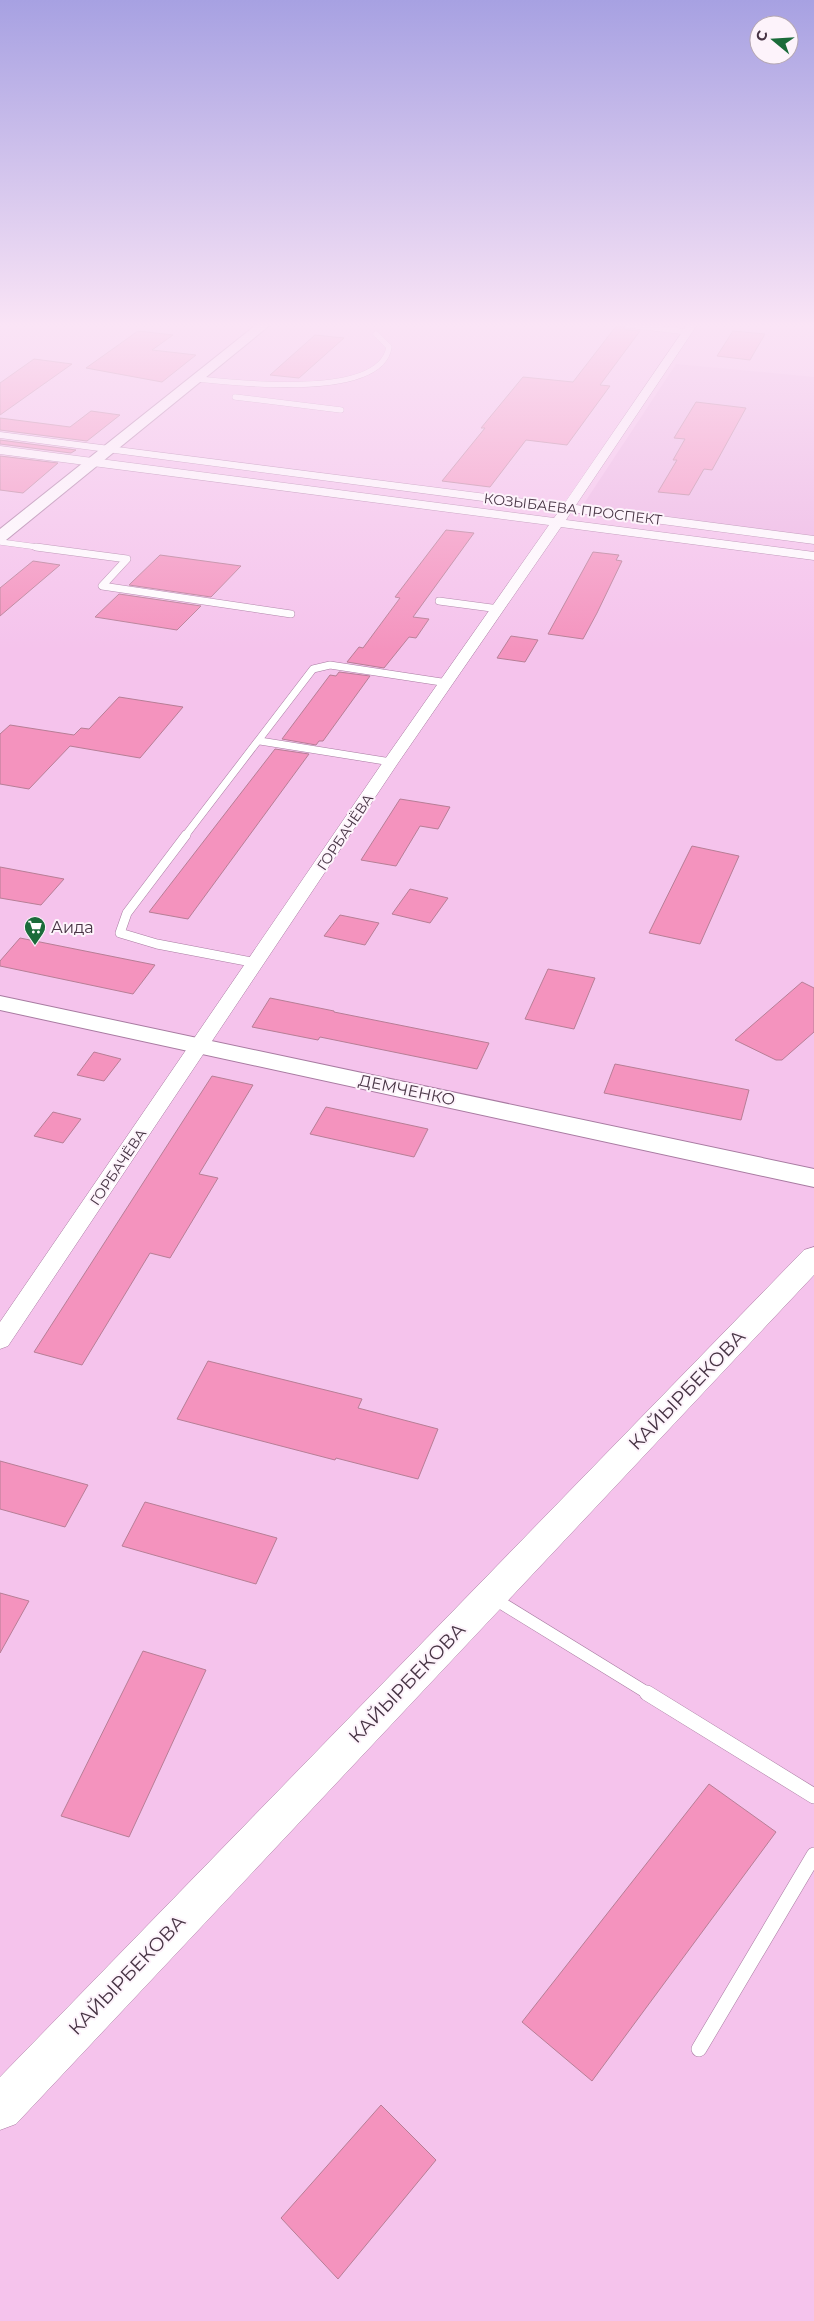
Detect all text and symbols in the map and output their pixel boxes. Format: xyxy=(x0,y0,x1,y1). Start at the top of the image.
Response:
north arrow xyxy=(749,15,799,65)
text: С xyxy=(752,28,772,44)
street label: КОЗЫБАЕВА ПРОСПЕКТ xyxy=(483,489,664,529)
street label: ГОРБАЧЁВА xyxy=(313,790,378,874)
supermarket icon: Аида xyxy=(23,915,47,946)
place label: Аида xyxy=(51,918,94,937)
street label: ДЕМЧЕНКО xyxy=(357,1070,457,1110)
street label: ГОРБАЧЁВА xyxy=(86,1125,151,1209)
street label: КАЙЫРБЕКОВА xyxy=(624,1325,750,1455)
street label: КАЙЫРБЕКОВА xyxy=(344,1618,470,1748)
street label: КАЙЫРБЕКОВА xyxy=(64,1910,190,2040)

